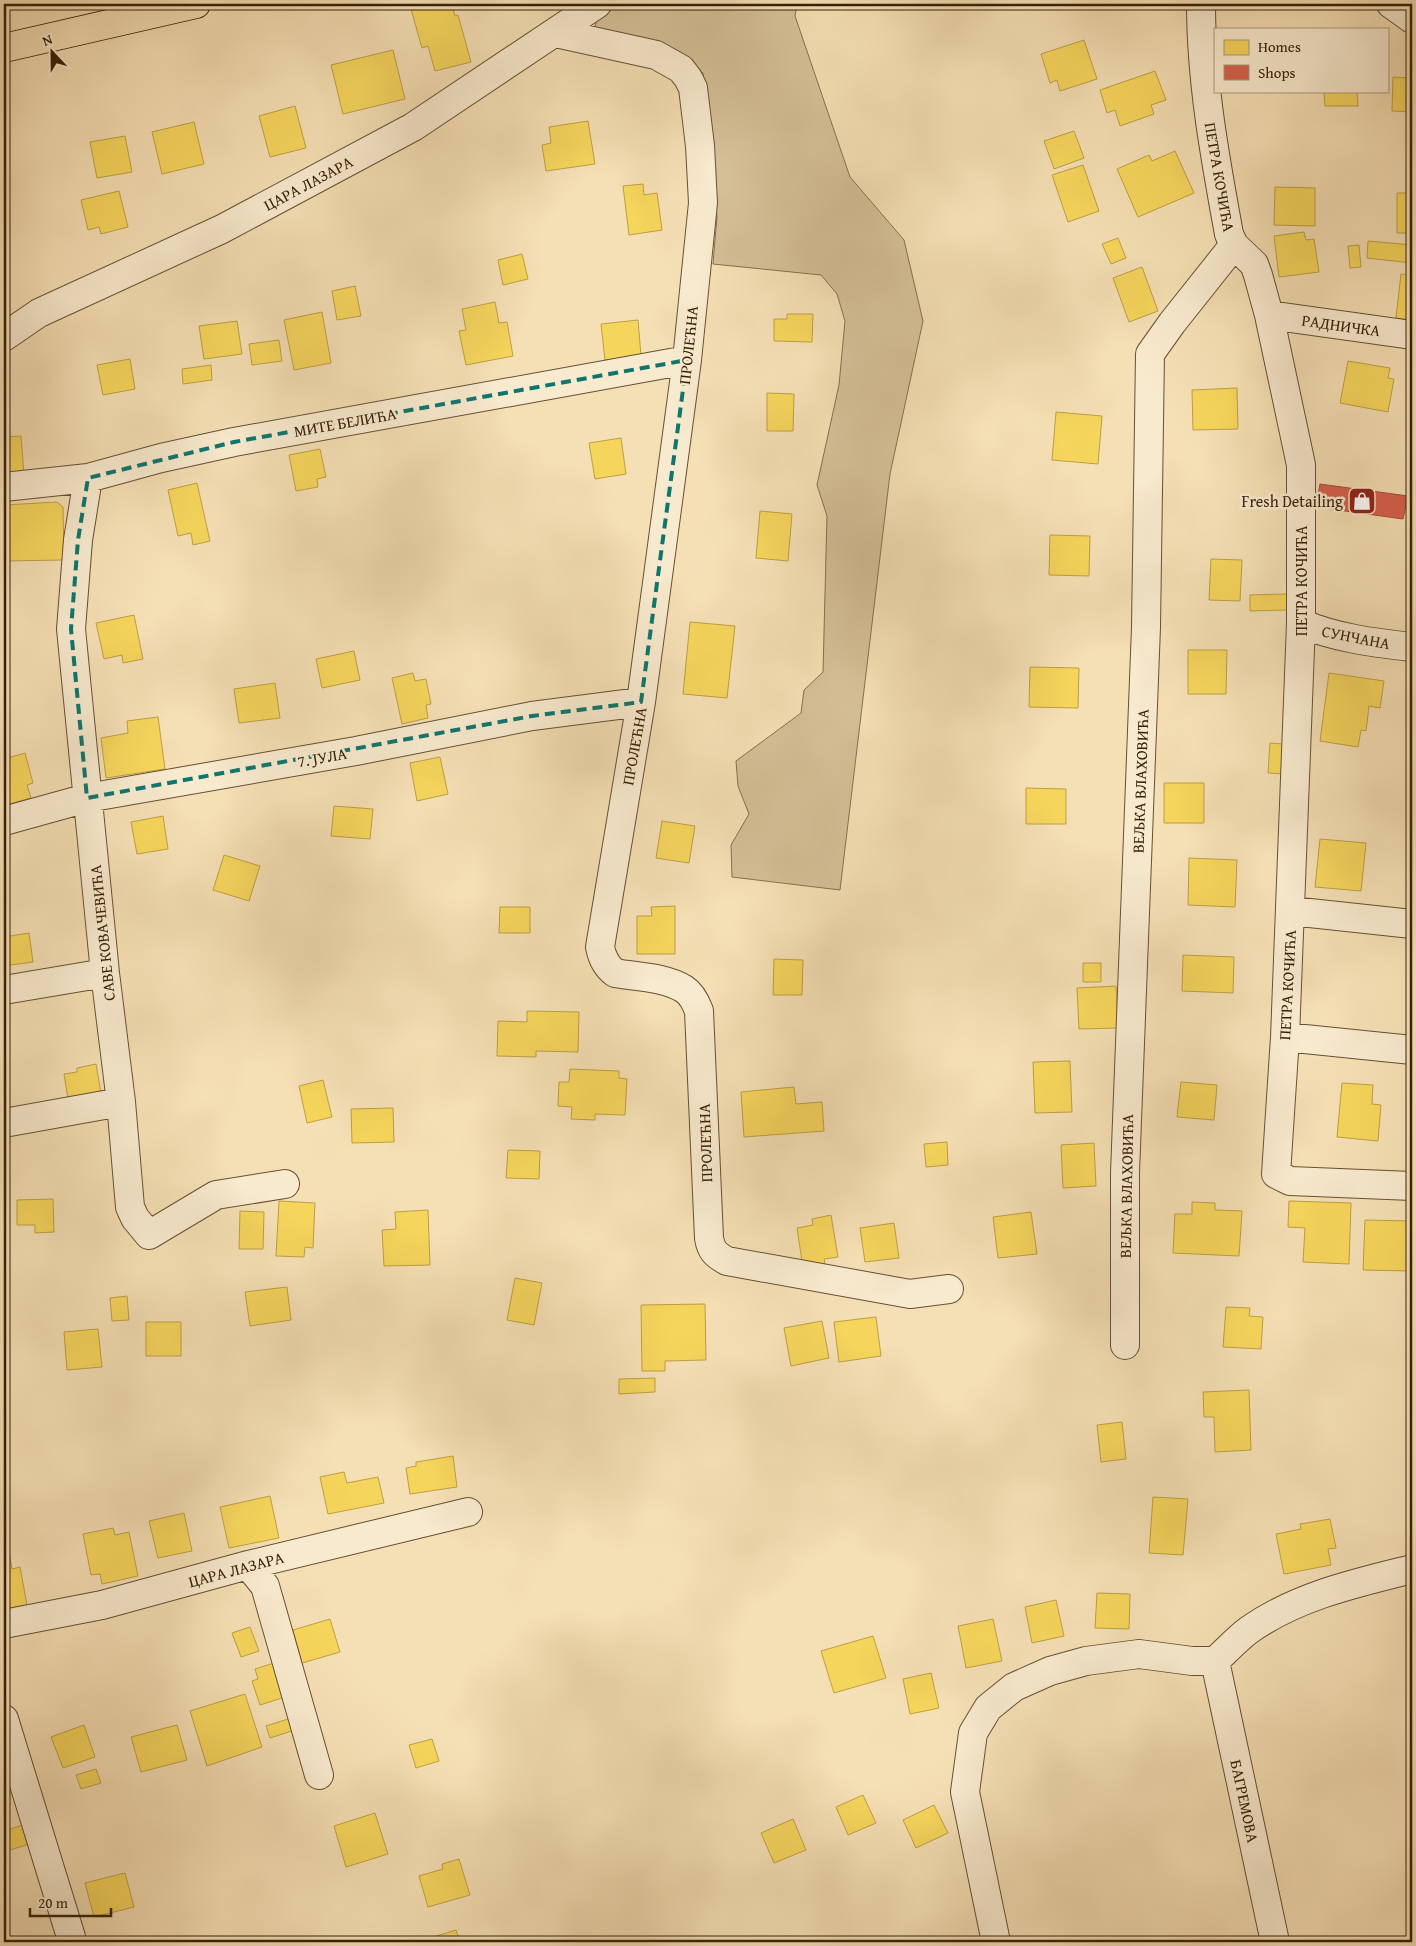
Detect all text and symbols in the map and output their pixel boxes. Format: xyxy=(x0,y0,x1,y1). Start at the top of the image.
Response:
north arrow xyxy=(28,28,78,78)
legend xyxy=(1214,28,1388,92)
text: N xyxy=(39,29,56,51)
text: Homes xyxy=(1258,36,1301,57)
text: Shops xyxy=(1258,62,1295,83)
street label: ПЕТРА КОЧИЋА xyxy=(1199,120,1241,234)
street label: ЦАРА ЛАЗАРА xyxy=(259,149,357,217)
street label: ПРОЛЕЋНА xyxy=(672,304,704,386)
street label: РАДНИЧКА xyxy=(1300,308,1382,342)
street label: МИТЕ БЕЛИЋА xyxy=(292,401,398,443)
shop icon: Fresh Detailing xyxy=(1347,486,1377,516)
place label: Fresh Detailing xyxy=(1242,489,1343,513)
street label: ПЕТРА КОЧИЋА xyxy=(1289,525,1313,636)
street label: СУНЧАНА xyxy=(1320,619,1392,655)
street label: ПРОЛЕЋНА xyxy=(615,705,653,787)
street label: ВЕЉКА ВЛАХОВИЋА xyxy=(1125,708,1155,853)
street label: 7. ЈУЛА xyxy=(295,741,349,773)
street label: САВЕ КОВАЧЕВИЋА xyxy=(83,864,121,1002)
street label: ПЕТРА КОЧИЋА xyxy=(1272,929,1302,1041)
street label: ПРОЛЕЋНА xyxy=(692,1103,718,1183)
street label: ВЕЉКА ВЛАХОВИЋА xyxy=(1113,1113,1139,1258)
street label: ЦАРА ЛАЗАРА xyxy=(186,1545,287,1593)
street label: БАГРЕМОВА xyxy=(1225,1757,1266,1845)
scale bar xyxy=(30,1886,111,1918)
text: 20 m xyxy=(38,1892,69,1913)

